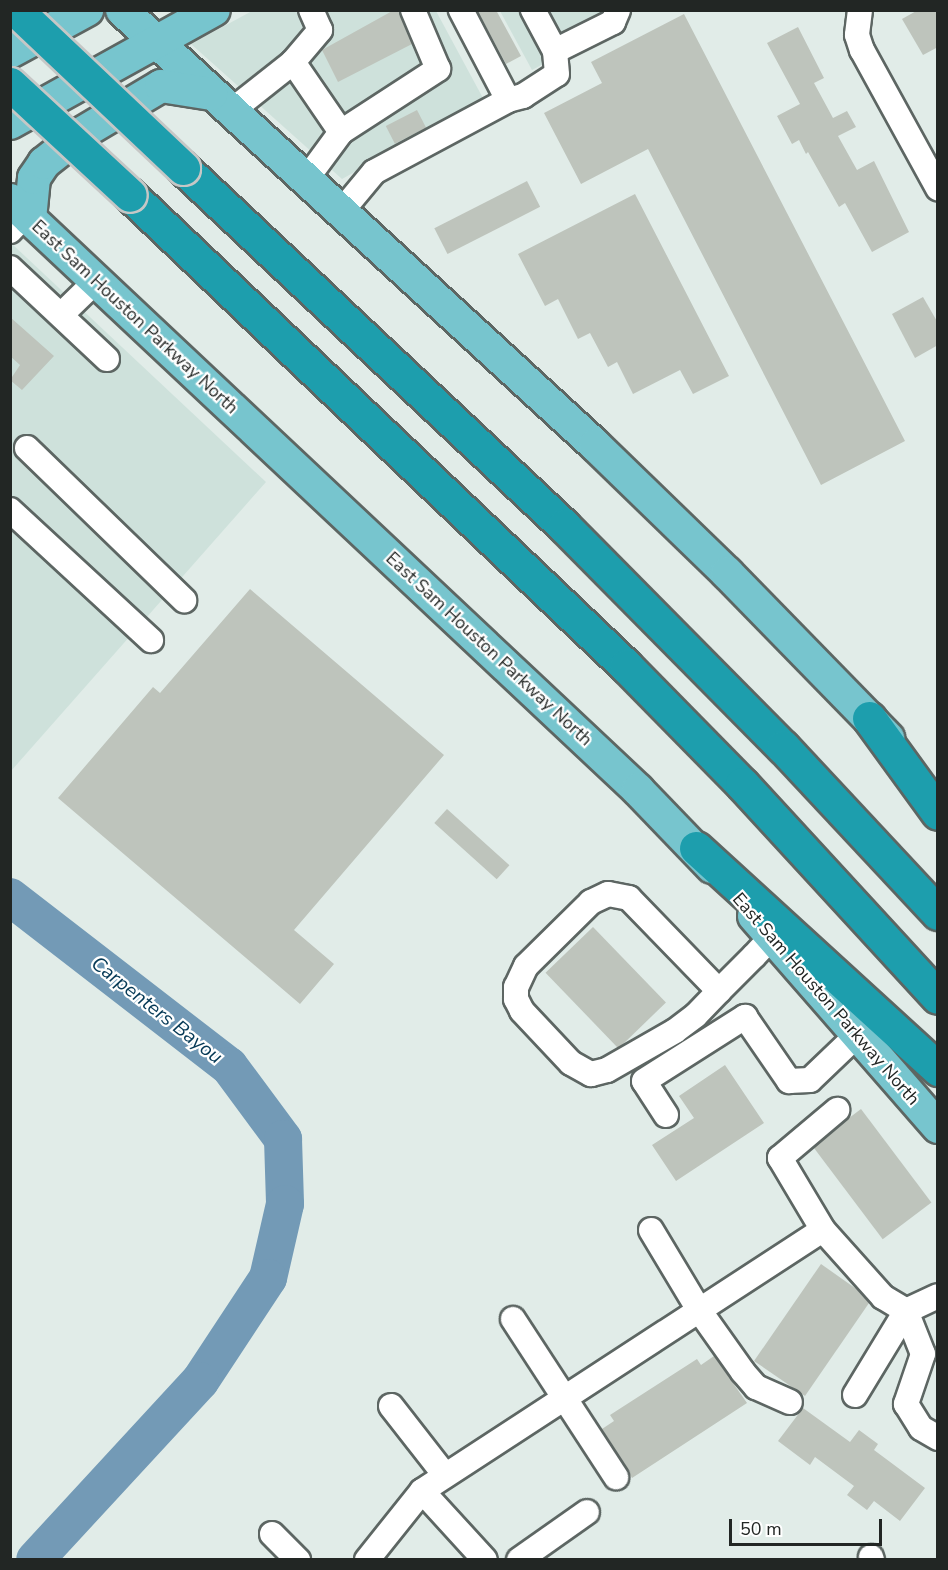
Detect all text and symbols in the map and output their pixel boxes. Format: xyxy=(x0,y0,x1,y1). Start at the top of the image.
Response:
street label: East Sam Houston Parkway North xyxy=(27,216,243,418)
street label: East Sam Houston Parkway North xyxy=(381,548,597,750)
street label: East Sam Houston Parkway North xyxy=(728,888,924,1110)
water label: Carpenters Bayou xyxy=(86,951,228,1069)
scale bar xyxy=(732,1507,885,1545)
text: 50 m xyxy=(740,1517,782,1541)

